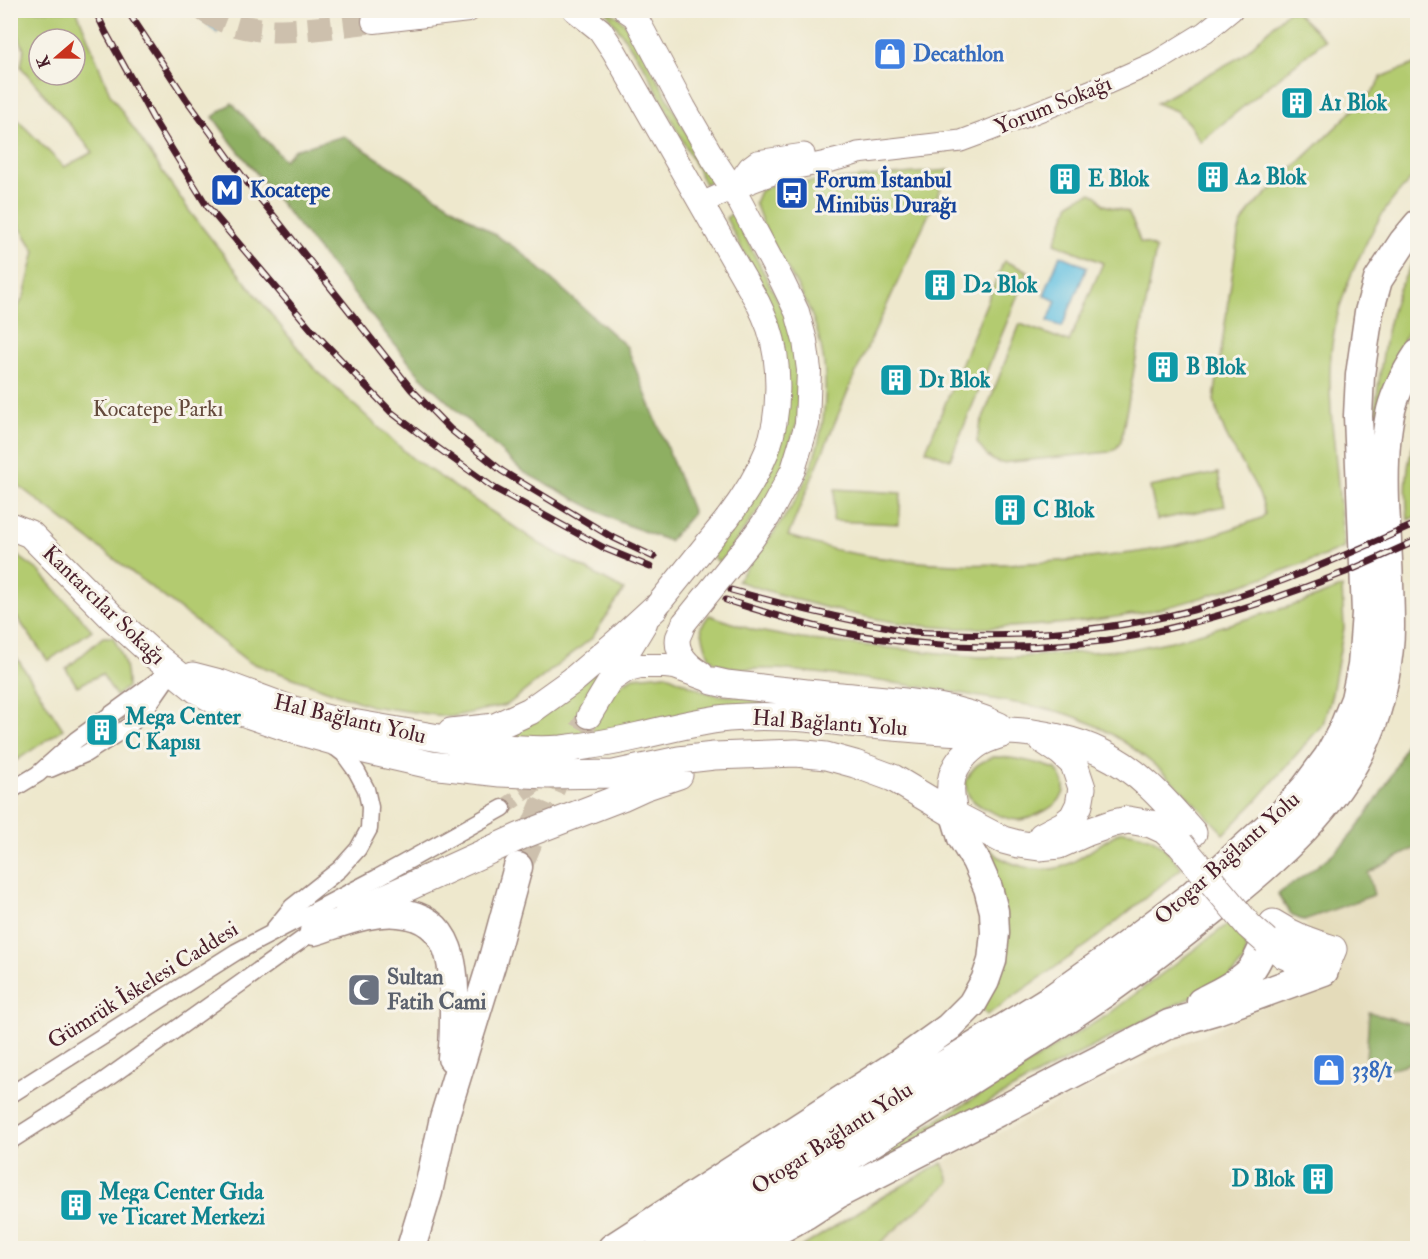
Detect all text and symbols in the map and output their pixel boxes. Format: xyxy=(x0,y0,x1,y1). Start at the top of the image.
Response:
north arrow xyxy=(27,27,87,87)
shop icon: Decathlon xyxy=(872,36,908,72)
place label: Decathlon xyxy=(913,40,1005,68)
text: K xyxy=(32,52,55,70)
street label: Yorum Sokağı xyxy=(990,69,1116,141)
building icon: A1 Blok xyxy=(1279,85,1315,121)
place label: A1 Blok xyxy=(1319,89,1388,117)
building icon: A2 Blok xyxy=(1195,159,1231,195)
building icon: E Blok xyxy=(1047,161,1083,197)
place label: A2 Blok xyxy=(1235,163,1307,191)
place label: Forum İstanbul Minibüs Durağı xyxy=(814,165,957,220)
place label: E Blok xyxy=(1088,165,1150,193)
metro station icon: Kocatepe xyxy=(209,172,245,208)
bus stop icon: Forum İstanbul Minibüs Durağı xyxy=(774,175,810,211)
place label: Kocatepe xyxy=(250,176,331,205)
building icon: D2 Blok xyxy=(922,267,958,303)
place label: D2 Blok xyxy=(963,271,1038,299)
building icon: B Blok xyxy=(1145,349,1181,385)
place label: B Blok xyxy=(1186,353,1246,381)
building icon: D1 Blok xyxy=(878,362,914,398)
place label: D1 Blok xyxy=(919,366,991,394)
park label: Kocatepe Parkı xyxy=(93,395,223,424)
building icon: C Blok xyxy=(992,492,1028,528)
place label: C Blok xyxy=(1033,496,1095,524)
street label: Kantarcılar Sokağı xyxy=(36,539,172,671)
street label: Hal Bağlantı Yolu xyxy=(271,688,429,750)
place label: Mega Center C Kapısı xyxy=(124,703,241,757)
street label: Hal Bağlantı Yolu xyxy=(751,704,909,742)
building icon: Mega Center C Kapısı xyxy=(84,712,120,748)
street label: Otogar Bağlantı Yolu xyxy=(1148,785,1306,931)
street label: Gümrük İskelesi Caddesi xyxy=(42,915,244,1055)
place label: Sultan Fatih Cami xyxy=(387,963,487,1016)
mosque icon: Sultan Fatih Cami xyxy=(346,972,382,1008)
shop icon: 338/1 xyxy=(1311,1052,1347,1088)
place label: 338/1 xyxy=(1352,1056,1393,1084)
street label: Otogar Bağlantı Yolu xyxy=(746,1075,918,1201)
building icon: D Blok xyxy=(1300,1161,1336,1197)
place label: D Blok xyxy=(1232,1165,1295,1193)
place label: Mega Center Gıda ve Ticaret Merkezi xyxy=(98,1178,265,1231)
building icon: Mega Center Gıda ve Ticaret Merkezi xyxy=(58,1187,94,1223)

